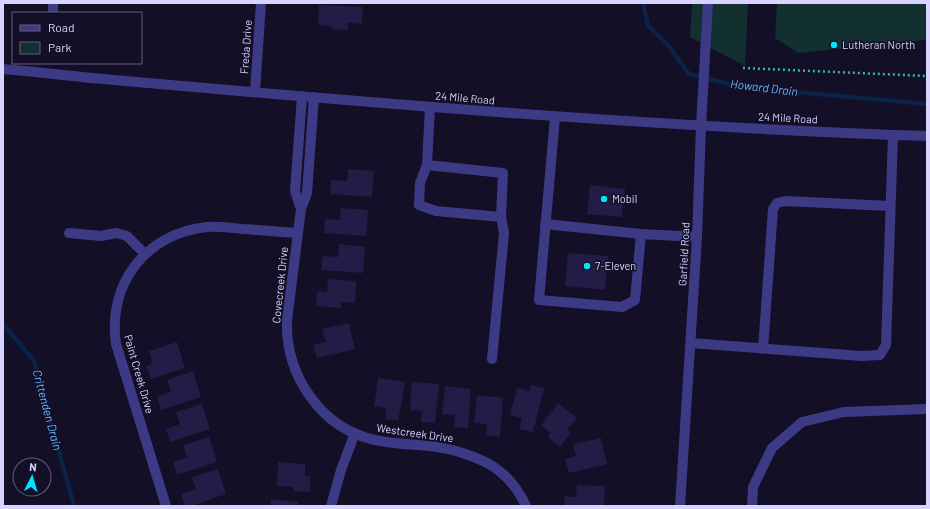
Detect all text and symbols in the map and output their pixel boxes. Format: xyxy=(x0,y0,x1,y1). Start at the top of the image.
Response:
legend xyxy=(12,12,142,64)
street label: Freda Drive xyxy=(237,19,254,74)
text: Road xyxy=(48,20,75,34)
place label: Lutheran North xyxy=(842,38,915,51)
text: Park xyxy=(48,40,72,54)
marker: Lutheran North xyxy=(829,40,839,50)
water label: Howard Drain xyxy=(730,76,799,98)
street label: 24 Mile Road xyxy=(435,88,495,107)
street label: 24 Mile Road xyxy=(758,109,818,126)
place label: Mobil xyxy=(612,192,637,205)
marker: Mobil xyxy=(599,194,609,204)
street label: Garfield Road xyxy=(675,222,692,286)
street label: Covecreek Drive xyxy=(269,246,290,324)
place label: 7-Eleven xyxy=(595,259,636,272)
marker: 7-Eleven xyxy=(582,261,592,271)
street label: Paint Creek Drive xyxy=(122,333,157,415)
water label: Crittenden Drain xyxy=(30,368,65,452)
street label: Westcreek Drive xyxy=(376,421,455,444)
north arrow xyxy=(12,457,52,497)
text: N xyxy=(29,460,37,473)

